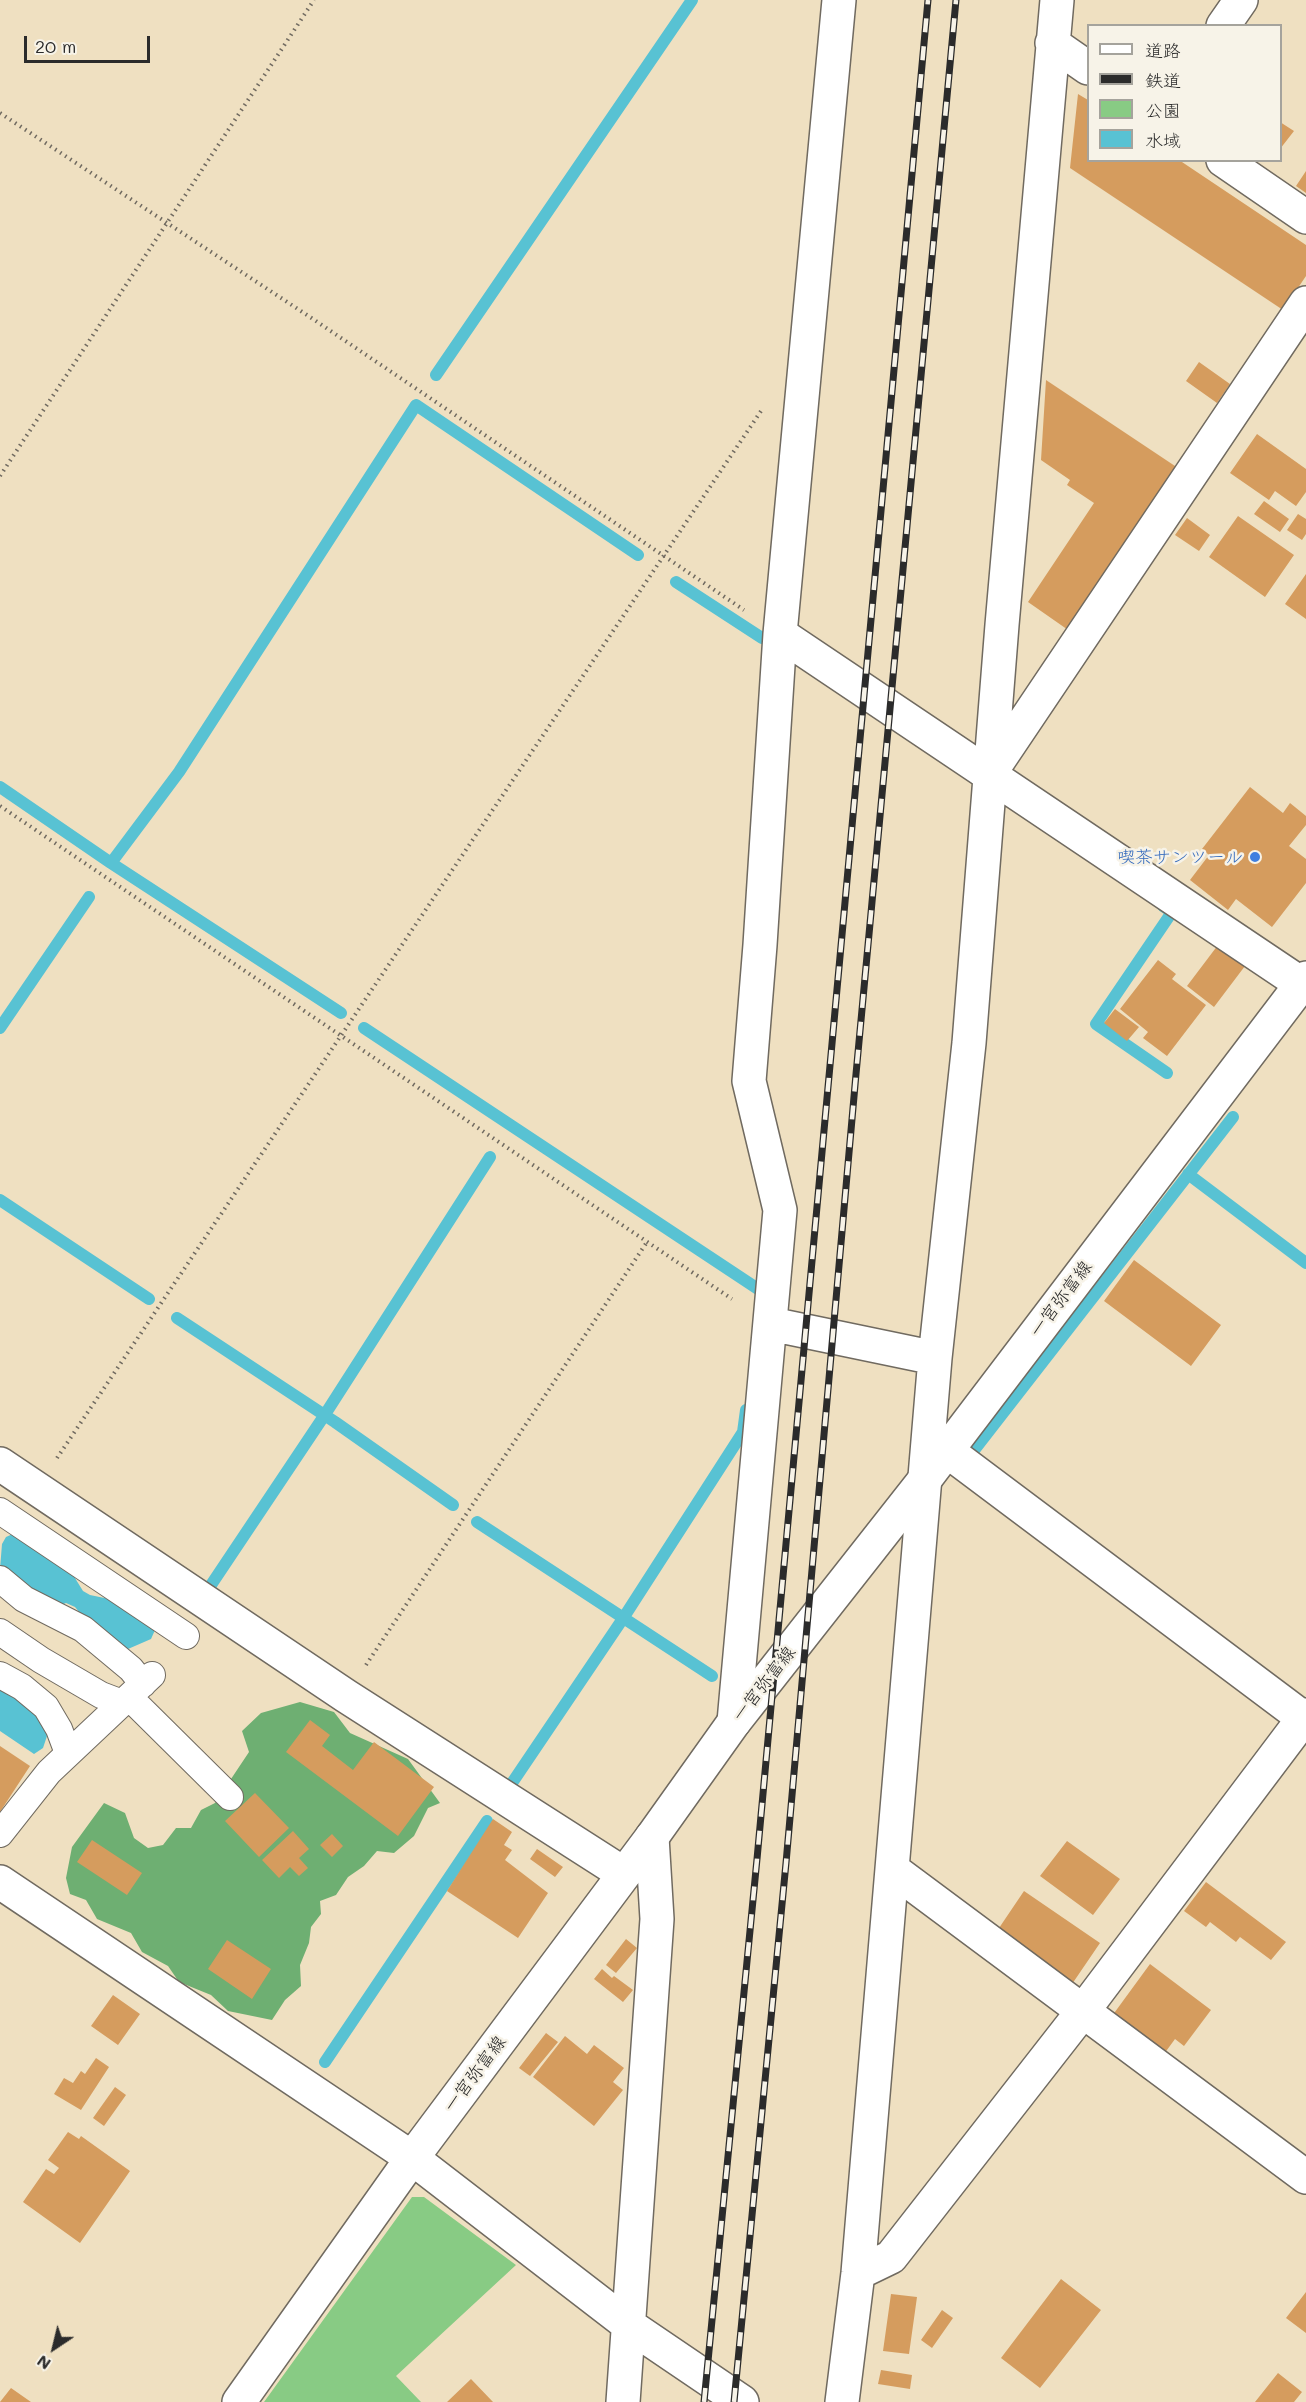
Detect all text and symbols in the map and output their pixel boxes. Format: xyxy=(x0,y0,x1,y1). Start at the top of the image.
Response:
scale bar xyxy=(27,24,153,62)
legend xyxy=(1087,24,1282,162)
text: 20 m xyxy=(35,34,76,58)
text: 道路 xyxy=(1145,38,1181,62)
text: 鉄道 xyxy=(1145,68,1181,92)
text: 公園 xyxy=(1145,98,1181,122)
text: 水域 xyxy=(1145,128,1181,152)
place label: 喫茶サンツール xyxy=(1117,846,1243,868)
marker: 喫茶サンツール xyxy=(1248,850,1262,864)
street label: 一宮弥富線 xyxy=(1025,1257,1097,1341)
street label: 一宮弥富線 xyxy=(728,1642,800,1726)
street label: 一宮弥富線 xyxy=(439,2032,511,2116)
north arrow xyxy=(24,2318,84,2378)
text: N xyxy=(32,2351,54,2375)

